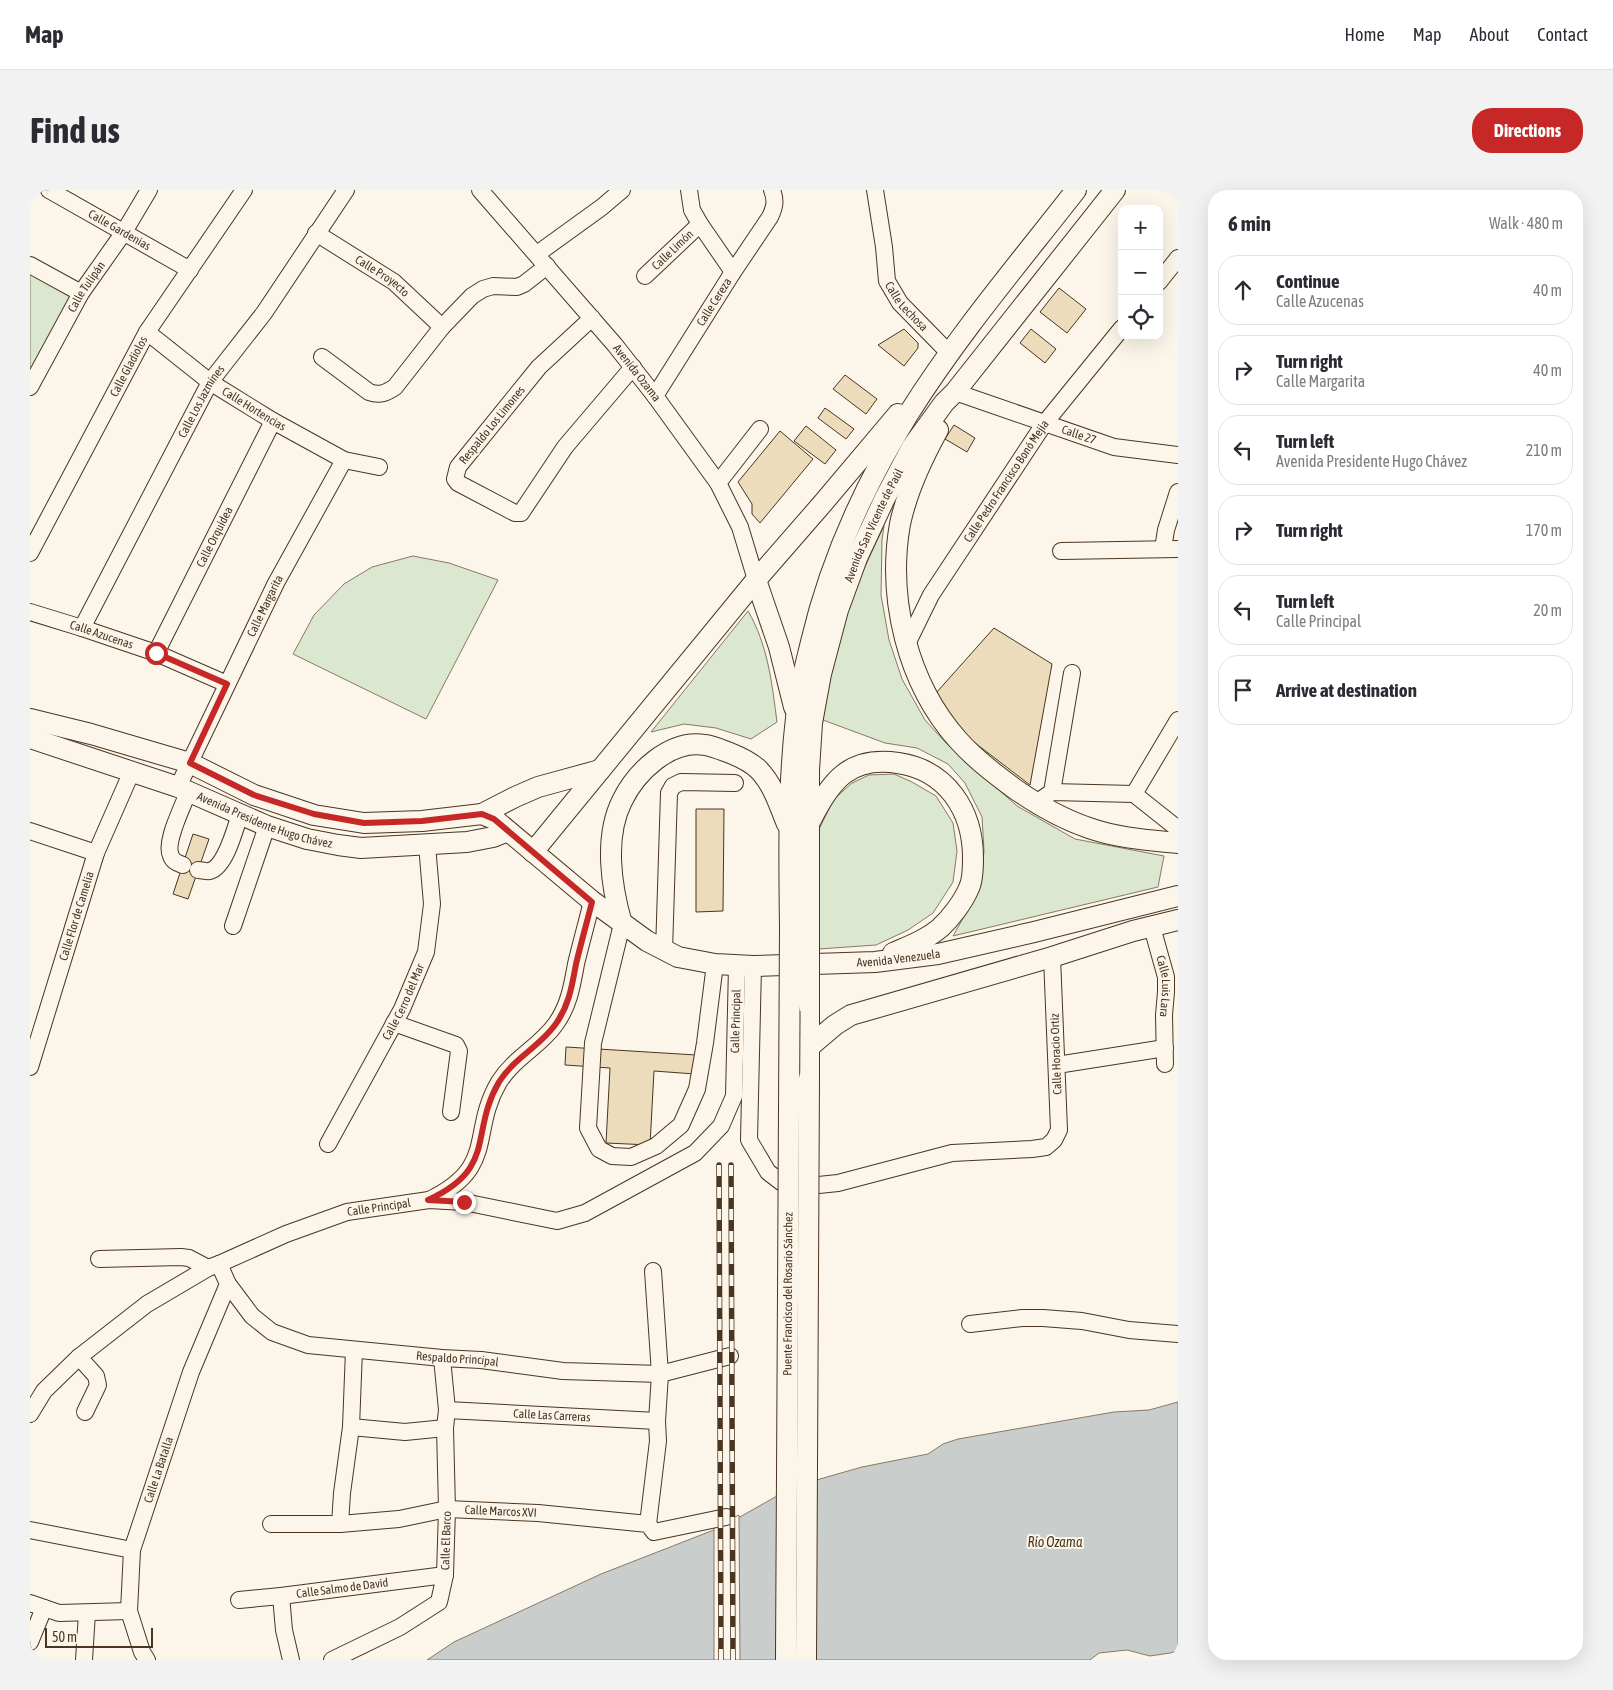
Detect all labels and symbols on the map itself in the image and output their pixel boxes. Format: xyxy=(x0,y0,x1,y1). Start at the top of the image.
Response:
street label: Calle Gardenias xyxy=(86,207,153,253)
street label: Calle Limón xyxy=(649,227,696,273)
street label: Calle Proyecto xyxy=(353,252,412,300)
street label: Calle Tulipán xyxy=(65,259,108,315)
street label: Calle Cereza xyxy=(694,275,734,329)
street label: Calle Lechosa xyxy=(882,279,931,334)
street label: Calle Gladiolos xyxy=(107,334,150,399)
street label: Avenida Ozama xyxy=(610,341,664,404)
street label: Calle Los Jazmines xyxy=(175,362,227,440)
street label: Respaldo Los Limones xyxy=(456,383,528,467)
street label: Calle Hortencias xyxy=(220,384,288,434)
street label: Calle Pedro Francisco Bonó Mejía xyxy=(961,417,1052,545)
street label: Calle 27 xyxy=(1060,422,1098,447)
street label: Avenida San Vicente de Paúl xyxy=(842,466,907,584)
street label: Calle Orquídea xyxy=(193,504,236,570)
street label: Calle Margarita xyxy=(244,572,286,639)
street label: Calle Azucenas xyxy=(68,618,135,652)
route start xyxy=(145,642,168,665)
street label: Avenida Presidente Hugo Chávez xyxy=(195,789,334,851)
street label: Calle Flor de Camelia xyxy=(56,870,97,962)
street label: Avenida Venezuela xyxy=(856,947,941,970)
street label: Calle Luis Lara xyxy=(1153,954,1173,1018)
street label: Calle Cerro del Mar xyxy=(379,961,427,1042)
street label: Calle Principal xyxy=(728,988,743,1053)
street label: Calle Horacio Ortiz xyxy=(1048,1012,1064,1095)
route end xyxy=(453,1191,476,1214)
street label: Calle Principal xyxy=(346,1196,412,1219)
street label: Puente Francisco del Rosario Sánchez xyxy=(781,1211,795,1376)
street label: Respaldo Principal xyxy=(416,1349,500,1369)
street label: Calle Las Carreras xyxy=(513,1406,591,1425)
street label: Calle La Batalla xyxy=(141,1435,176,1505)
street label: Calle Marcos XVI xyxy=(464,1503,537,1520)
street label: Calle El Barco xyxy=(438,1510,454,1570)
water label: Río Ozama xyxy=(1028,1534,1083,1550)
street label: Calle Salmo de David xyxy=(295,1575,389,1601)
scale bar xyxy=(45,1625,152,1648)

